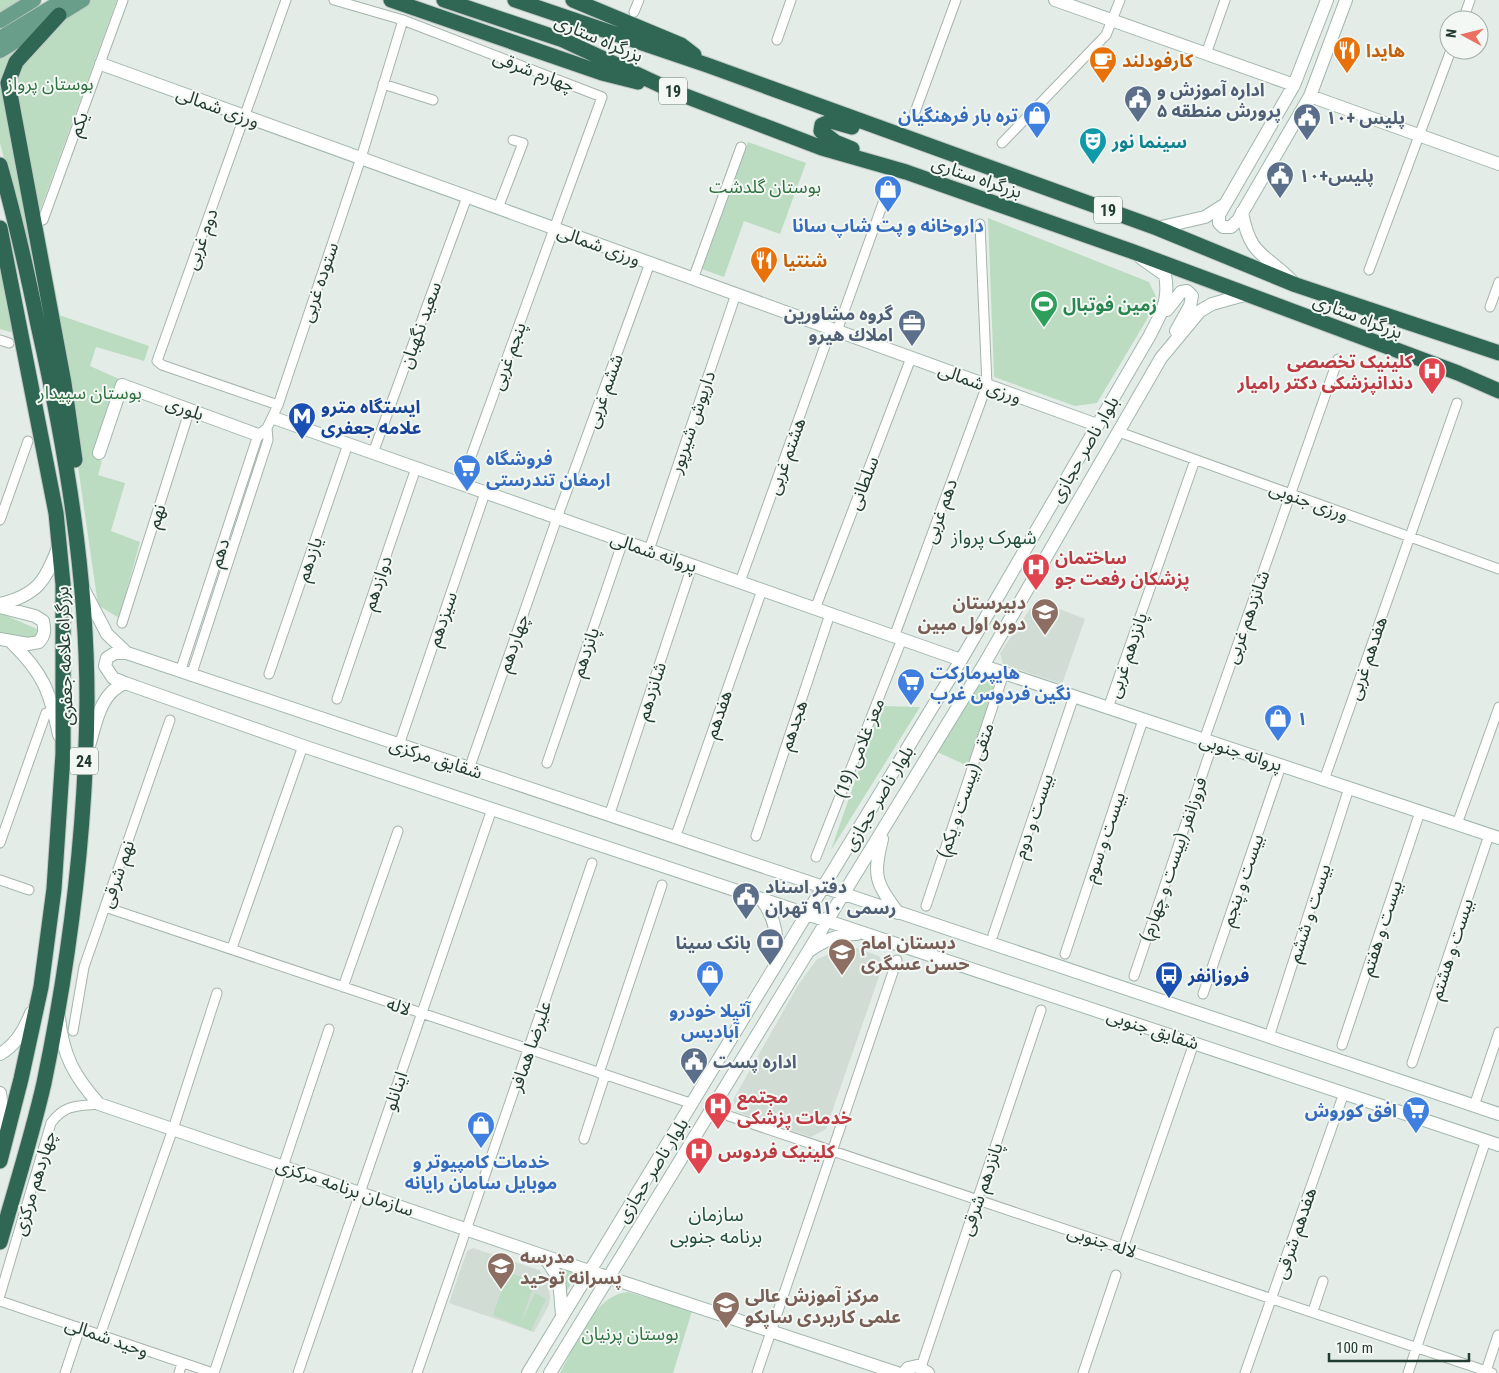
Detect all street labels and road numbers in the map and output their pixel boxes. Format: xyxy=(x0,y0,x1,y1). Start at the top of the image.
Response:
street label: بزرگراه ستاری xyxy=(551,10,646,67)
street label: چهارم شرقی xyxy=(489,46,578,100)
road number: 19 xyxy=(659,78,687,104)
street label: ورزی شمالی xyxy=(173,82,262,133)
street label: یکم xyxy=(64,109,95,140)
street label: بزرگراه ستاری xyxy=(929,152,1025,203)
road number: 19 xyxy=(1094,196,1122,224)
street label: دوم غربی xyxy=(180,206,225,274)
street label: ورزی شمالی xyxy=(554,220,643,271)
street label: ستوده غربی xyxy=(296,239,343,325)
street label: سعید نگهبان xyxy=(395,279,446,372)
street label: بزرگراه ستاری xyxy=(1310,289,1406,344)
street label: پنجم غربی xyxy=(486,319,533,394)
street label: ششم غربی xyxy=(581,351,630,432)
street label: ورزی شمالی xyxy=(935,358,1024,409)
street label: داریوش شیرپور xyxy=(664,368,720,477)
street label: بلوری xyxy=(163,391,207,425)
street label: بلوار ناصر حجازی xyxy=(1045,392,1124,506)
street label: هشتم غربی xyxy=(762,415,812,498)
street label: سلطانی xyxy=(843,453,884,513)
street label: دهم غربی xyxy=(919,476,964,547)
street label: ورزی جنوبی xyxy=(1266,477,1351,526)
street label: نهم xyxy=(142,501,173,532)
street label: پروانه شمالی xyxy=(608,527,700,578)
street label: یازدهم xyxy=(292,534,329,585)
street label: دهم xyxy=(205,536,236,571)
street label: دوازدهم xyxy=(358,553,399,614)
street label: شانزدهم غربی xyxy=(1220,568,1276,668)
street label: بزرگراه علامه جعفری xyxy=(51,586,78,726)
street label: سیزدهم xyxy=(423,589,464,650)
street label: پانزدهم غربی xyxy=(1103,610,1154,701)
street label: چهاردهم xyxy=(493,611,536,676)
street label: هفدهم غربی xyxy=(1343,613,1394,704)
street label: پانزدهم xyxy=(567,624,606,681)
street label: شانزدهم xyxy=(632,659,673,724)
street label: هفدهم xyxy=(700,687,739,742)
street label: معز غلامی (19) xyxy=(829,695,890,801)
street label: هجدهم xyxy=(775,697,814,754)
street label: متقی (بیست و یکم) xyxy=(932,720,1001,861)
street label: پروانه جنوبی xyxy=(1197,729,1285,776)
street label: شقایق مرکزی xyxy=(387,733,485,784)
street label: بلوار ناصر حجازی xyxy=(838,742,918,855)
road number: 24 xyxy=(70,748,98,774)
street label: بیست و دوم xyxy=(1009,771,1061,862)
street label: فروزانفر (بیست و چهارم) xyxy=(1135,774,1215,945)
street label: بیست و سوم xyxy=(1079,789,1133,886)
street label: بیست و پنجم xyxy=(1216,831,1270,930)
street label: نهم شرقی xyxy=(96,837,141,912)
street label: بیست و ششم xyxy=(1283,861,1338,966)
street label: بیست و هفتم xyxy=(1356,878,1409,979)
street label: بیست و هشتم xyxy=(1425,896,1480,1003)
street label: لاله xyxy=(384,992,414,1020)
street label: علیرضا همافر xyxy=(504,998,556,1095)
street label: شقایق جنوبی xyxy=(1104,1004,1202,1055)
street label: اینانلو xyxy=(379,1069,412,1114)
street label: بلوار ناصر حجازی xyxy=(612,1114,693,1227)
street label: چهاردهم مرکزی xyxy=(8,1128,63,1239)
street label: پانزدهم شرقی xyxy=(955,1140,1010,1239)
street label: سازمان برنامه مرکزی xyxy=(273,1154,417,1221)
street label: هفدهم شرقی xyxy=(1270,1184,1323,1282)
street label: لاله جنوبی xyxy=(1064,1220,1139,1263)
street label: وحید شمالی xyxy=(62,1313,151,1362)

